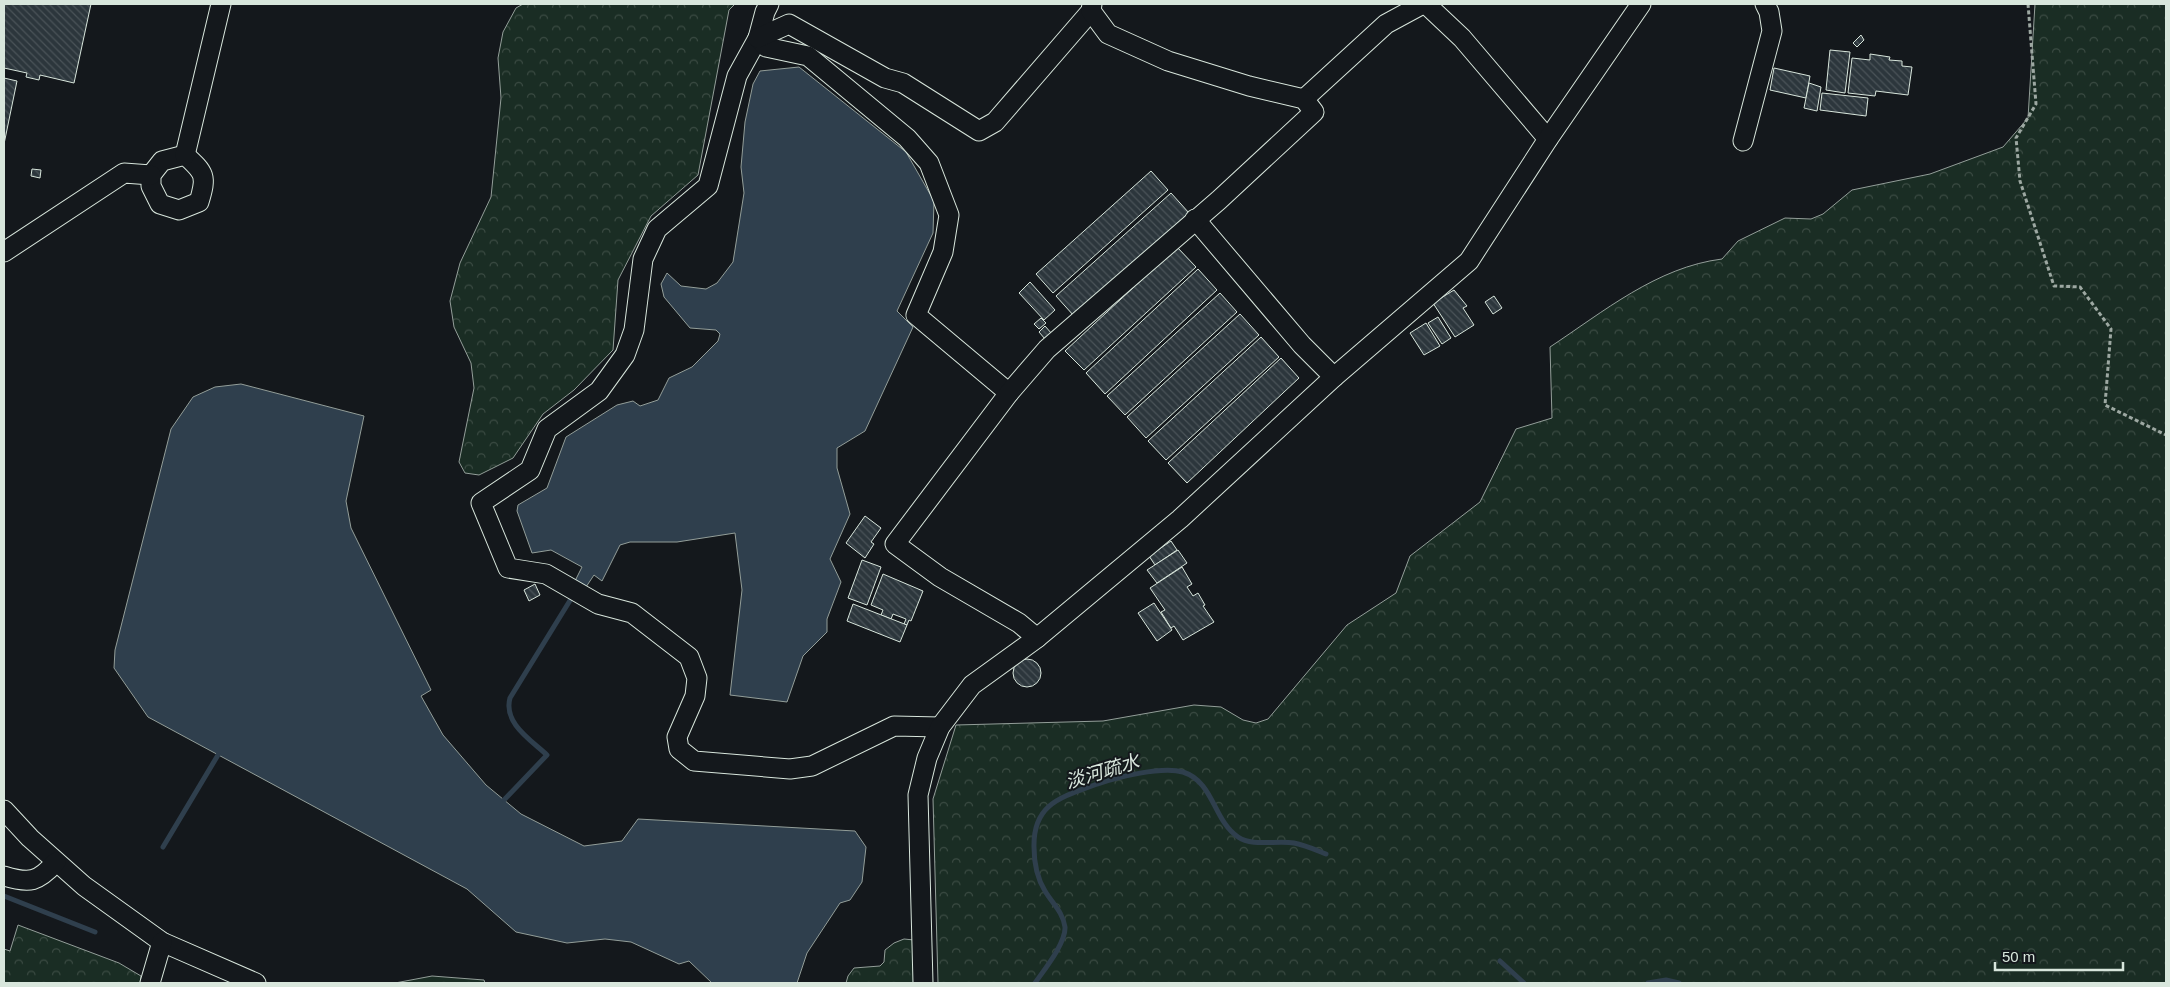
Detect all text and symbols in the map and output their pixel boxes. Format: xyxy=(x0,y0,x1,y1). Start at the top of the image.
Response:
water label: 淡河疏水 xyxy=(1063,750,1143,793)
scale bar xyxy=(1995,940,2122,972)
text: 50 m xyxy=(2002,948,2035,965)

